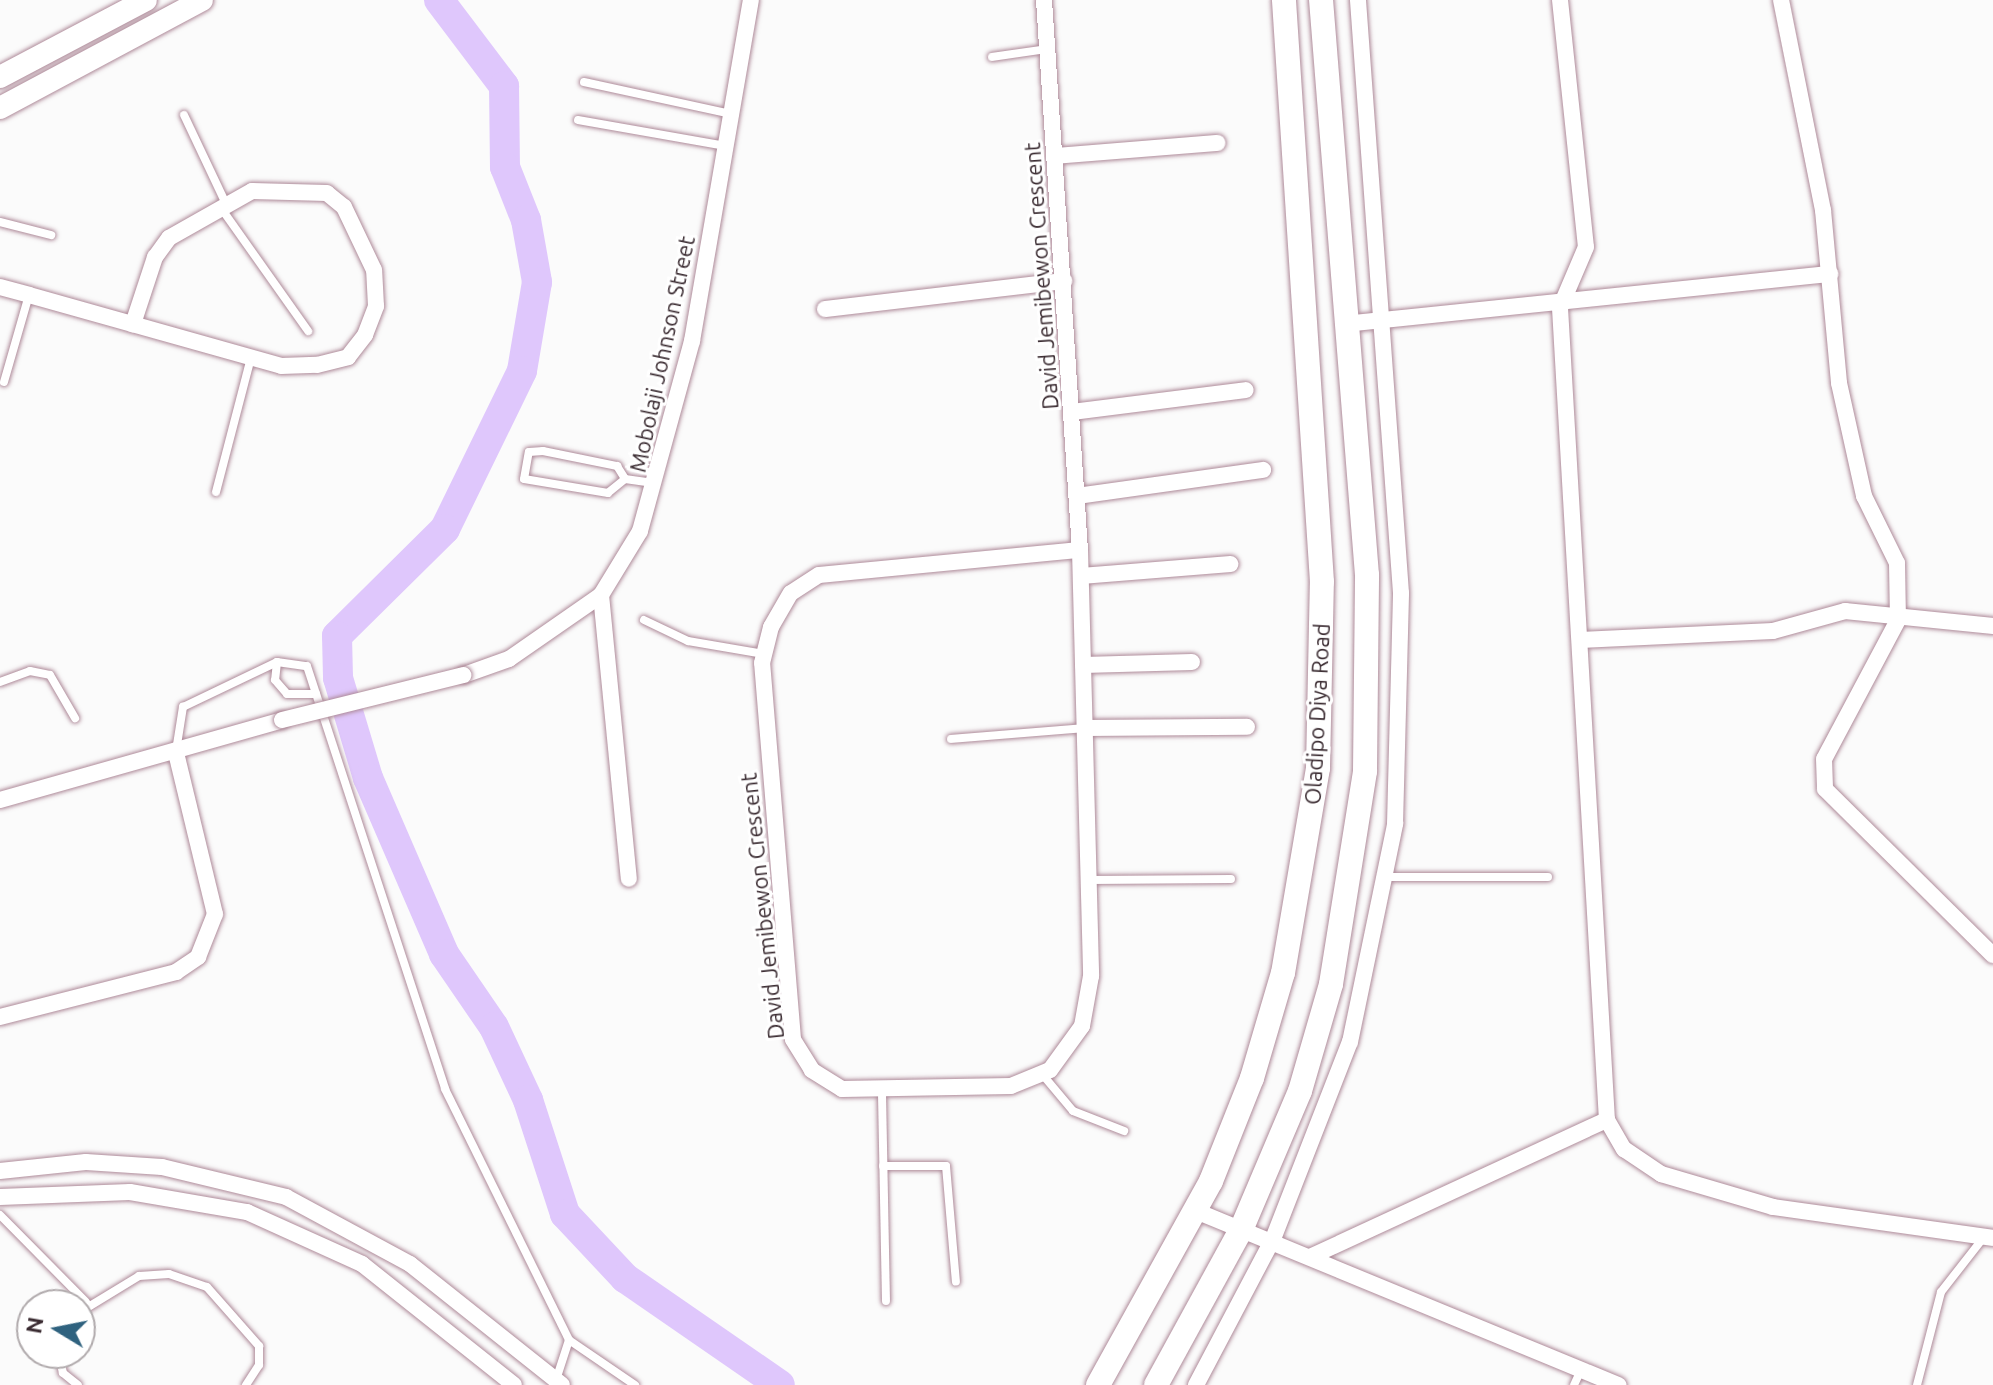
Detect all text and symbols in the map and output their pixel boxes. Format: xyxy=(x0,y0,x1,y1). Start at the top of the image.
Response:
street label: David Jemibewon Crescent xyxy=(1018,142,1064,410)
street label: Mobolaji Johnson Street xyxy=(624,233,700,475)
street label: Oladipo Diya Road xyxy=(1299,623,1335,805)
street label: David Jemibewon Crescent xyxy=(735,772,789,1040)
north arrow xyxy=(16,1289,96,1369)
text: N xyxy=(20,1315,48,1335)

